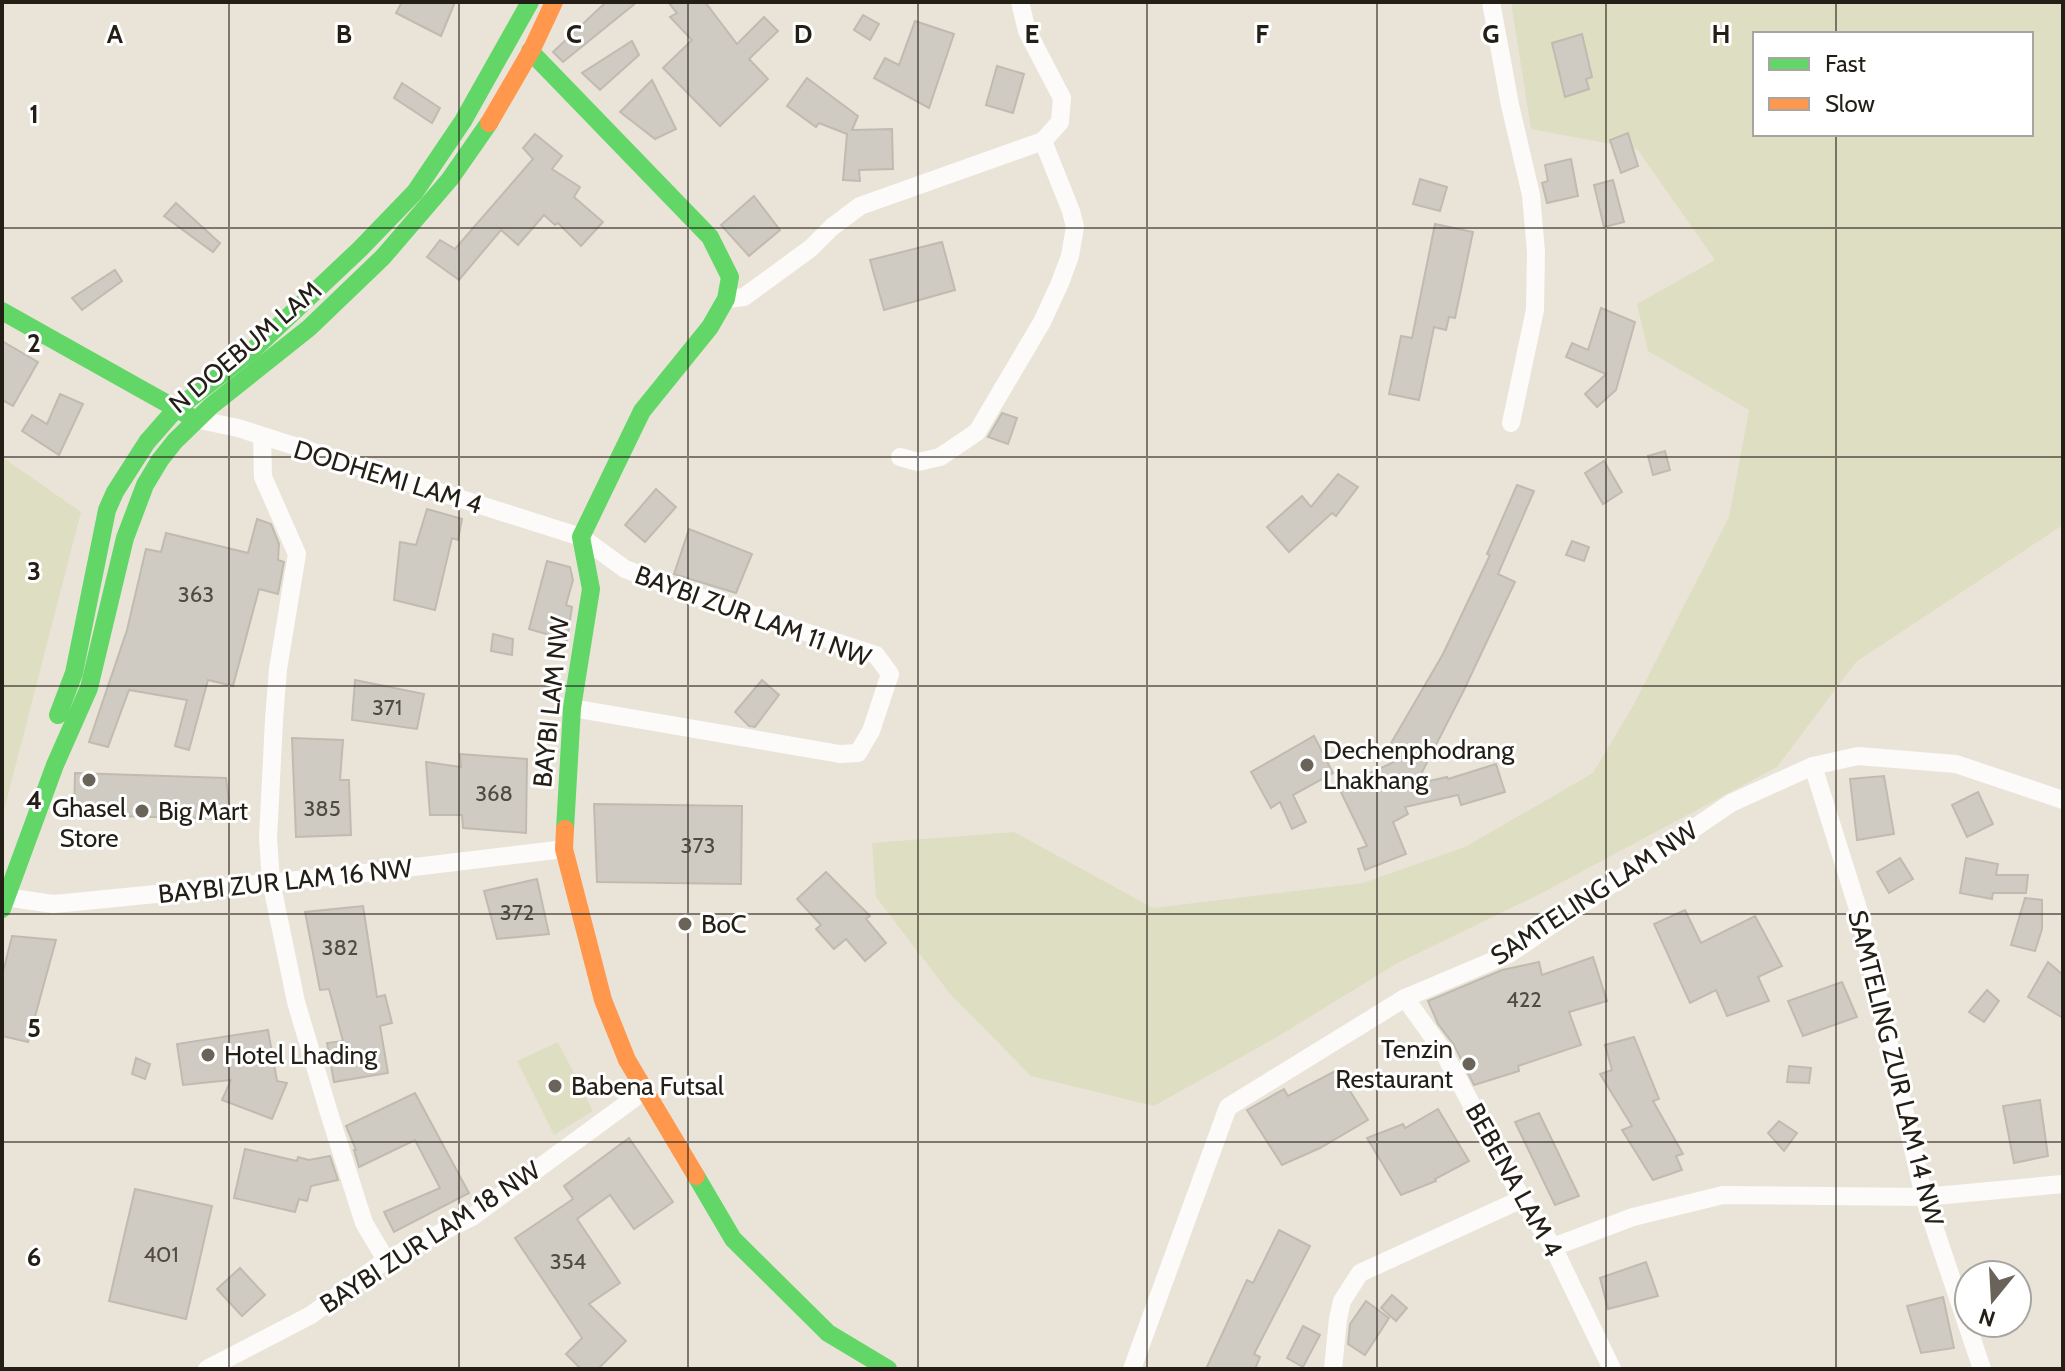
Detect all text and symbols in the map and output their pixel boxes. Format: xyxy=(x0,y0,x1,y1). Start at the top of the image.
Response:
text: A xyxy=(107,18,124,50)
text: B xyxy=(336,18,352,50)
text: C xyxy=(566,18,582,50)
text: D xyxy=(794,18,812,50)
text: E xyxy=(1025,18,1039,50)
text: F xyxy=(1255,18,1269,50)
text: G xyxy=(1482,18,1500,50)
text: H xyxy=(1712,18,1730,50)
legend xyxy=(1753,32,2033,136)
text: Fast xyxy=(1825,49,1866,78)
text: Slow xyxy=(1825,89,1875,118)
text: 1 xyxy=(29,98,39,130)
street label: N DOEBUM LAM xyxy=(162,274,328,420)
text: 2 xyxy=(27,327,41,359)
street label: DODHEMI LAM 4 xyxy=(290,433,486,521)
text: 3 xyxy=(27,555,41,587)
street label: BAYBI ZUR LAM 11 NW xyxy=(631,558,876,674)
house number: 363 xyxy=(178,581,214,608)
street label: BAYBI LAM NW xyxy=(526,615,576,789)
house number: 371 xyxy=(372,694,402,721)
place label: Dechenphodrang Lhakhang xyxy=(1323,734,1515,796)
marker: Dechenphodrang Lhakhang xyxy=(1298,756,1316,774)
marker: Ghasel Store xyxy=(80,771,98,789)
house number: 368 xyxy=(475,780,513,807)
text: 4 xyxy=(26,784,42,816)
place label: Ghasel Store xyxy=(52,792,126,854)
place label: Big Mart xyxy=(158,795,248,827)
house number: 385 xyxy=(303,795,341,822)
marker: Big Mart xyxy=(133,802,151,820)
street label: SAMTELING LAM NW xyxy=(1485,814,1704,972)
house number: 373 xyxy=(681,832,715,859)
street label: BAYBI ZUR LAM 16 NW xyxy=(156,852,414,910)
house number: 372 xyxy=(500,899,534,926)
street label: SAMTELING ZUR LAM 14 NW xyxy=(1841,907,1951,1229)
place label: BoC xyxy=(701,908,747,940)
marker: BoC xyxy=(676,915,694,933)
house number: 382 xyxy=(322,934,358,961)
house number: 422 xyxy=(1506,986,1542,1013)
text: 5 xyxy=(27,1012,41,1044)
place label: Tenzin Restaurant xyxy=(1335,1033,1453,1095)
place label: Hotel Lhading xyxy=(224,1039,378,1071)
marker: Hotel Lhading xyxy=(199,1046,217,1064)
marker: Tenzin Restaurant xyxy=(1460,1055,1478,1073)
place label: Babena Futsal xyxy=(571,1070,724,1102)
marker: Babena Futsal xyxy=(546,1077,564,1095)
street label: BEBENA LAM 4 xyxy=(1459,1097,1569,1263)
street label: BAYBI ZUR LAM 18 NW xyxy=(314,1154,546,1320)
text: 6 xyxy=(27,1241,41,1273)
house number: 401 xyxy=(143,1241,179,1268)
house number: 354 xyxy=(550,1248,587,1275)
north arrow xyxy=(1953,1259,2033,1339)
text: N xyxy=(1975,1302,1999,1333)

